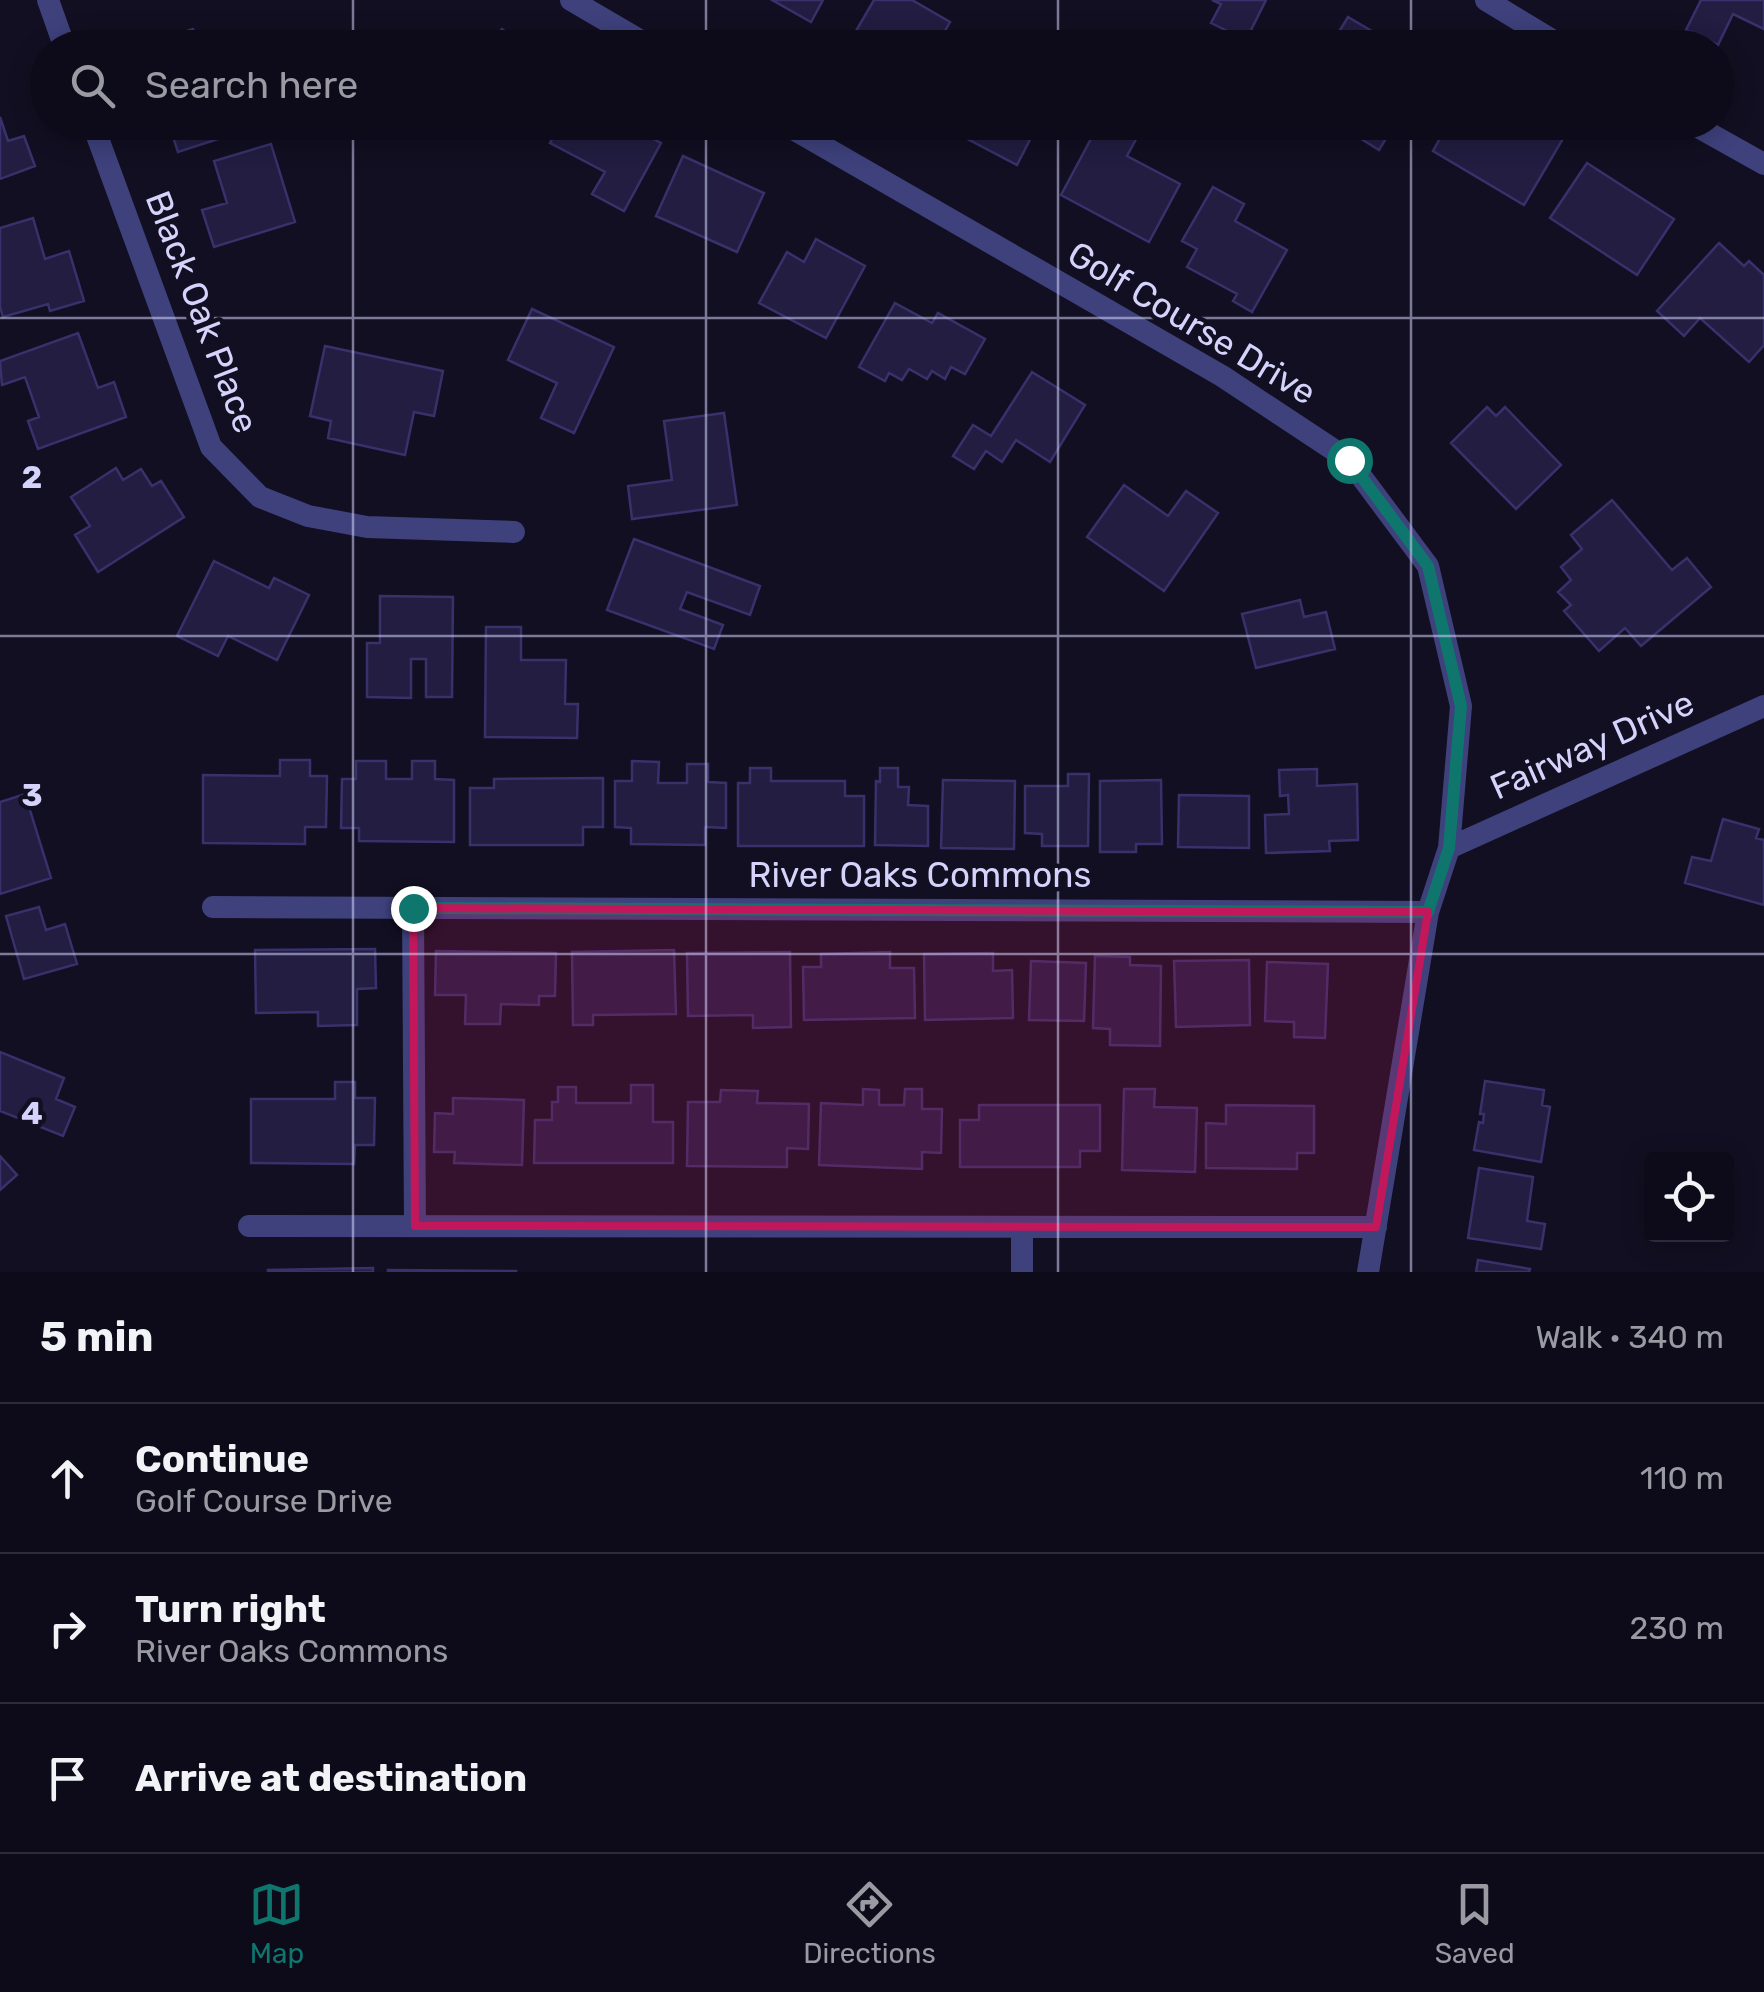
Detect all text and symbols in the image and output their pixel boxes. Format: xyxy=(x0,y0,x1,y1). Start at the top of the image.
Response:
search box xyxy=(30,30,1734,140)
icon: search xyxy=(65,58,120,113)
text: Search here xyxy=(145,62,358,108)
street label: Black Oak Place xyxy=(137,185,267,439)
street label: Golf Course Drive xyxy=(1060,232,1324,414)
route start xyxy=(1327,438,1373,484)
text: 2 xyxy=(22,458,42,496)
street label: Fairway Drive xyxy=(1484,681,1700,809)
text: 3 xyxy=(21,776,43,814)
street label: River Oaks Commons xyxy=(749,854,1091,896)
route end xyxy=(391,886,437,932)
text: 4 xyxy=(21,1094,43,1132)
map controls xyxy=(1644,1152,1734,1242)
button: locate xyxy=(1644,1152,1734,1242)
text: 5 min xyxy=(40,1312,154,1362)
text: Walk · 340 m xyxy=(1535,1318,1724,1356)
text: Continue xyxy=(135,1436,309,1482)
icon: ahead xyxy=(40,1451,95,1506)
text: 110 m xyxy=(1640,1459,1724,1497)
text: Golf Course Drive xyxy=(135,1482,393,1520)
text: Turn right xyxy=(135,1586,326,1632)
icon: right xyxy=(40,1601,95,1656)
text: 230 m xyxy=(1629,1609,1724,1647)
text: River Oaks Commons xyxy=(135,1632,448,1670)
icon: arrive xyxy=(40,1751,95,1806)
text: Arrive at destination xyxy=(135,1755,527,1801)
tab: Map xyxy=(249,1877,304,1970)
tab: Directions xyxy=(803,1877,936,1970)
tab: Saved xyxy=(1435,1877,1515,1970)

